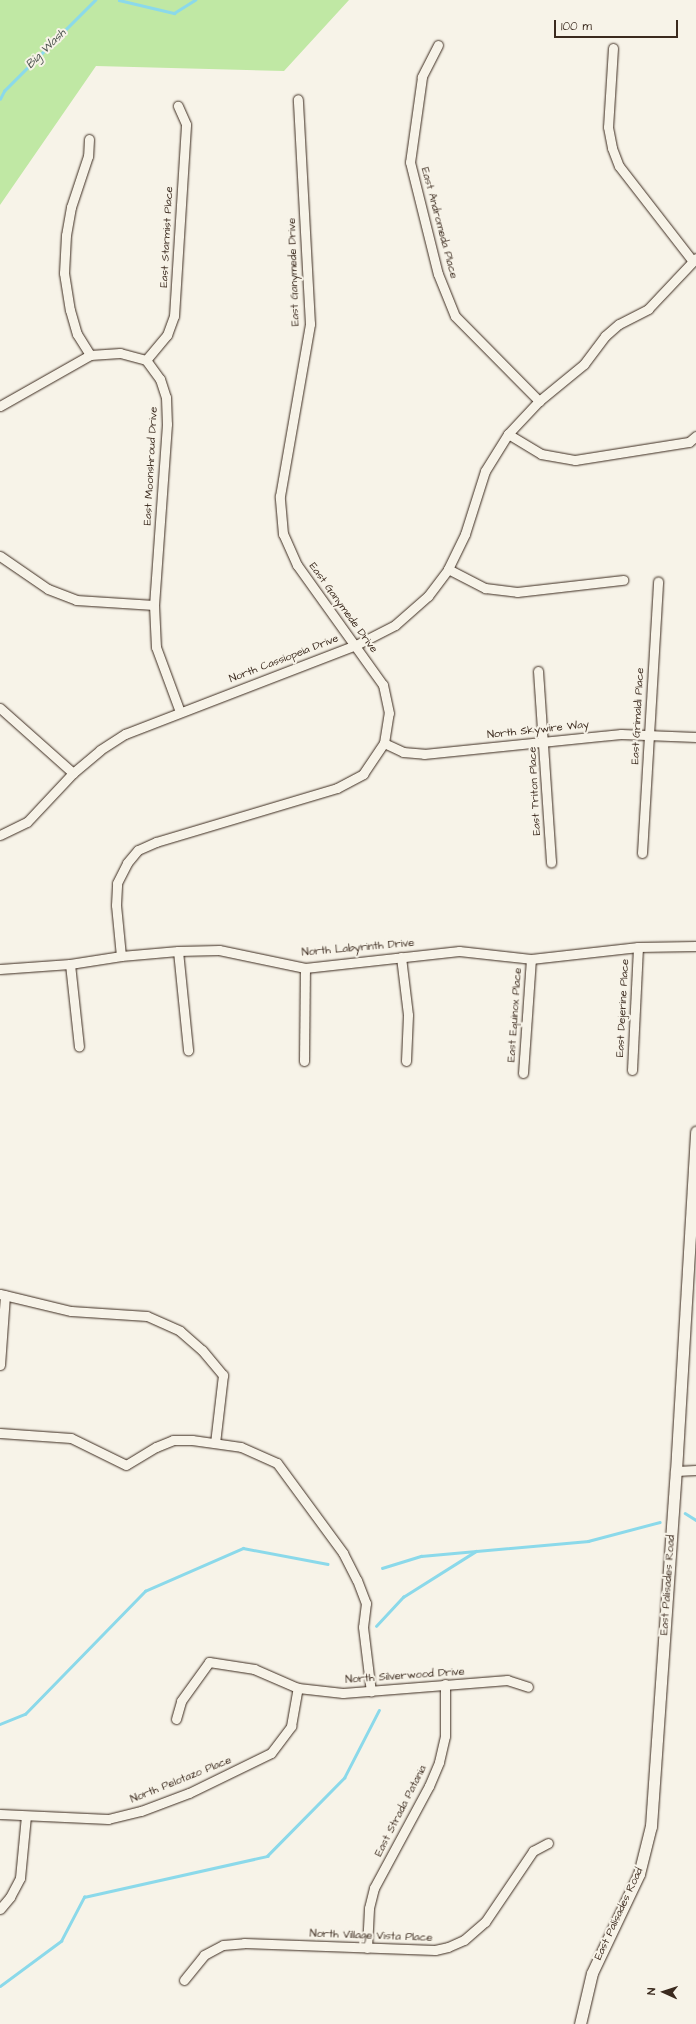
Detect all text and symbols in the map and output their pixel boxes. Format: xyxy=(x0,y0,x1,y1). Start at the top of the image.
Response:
scale bar xyxy=(556,12,680,38)
text: 100 m xyxy=(561,18,592,35)
water label: Big Wash xyxy=(23,26,69,72)
street label: East Andromeda Place xyxy=(418,166,460,280)
street label: East Starmist Place xyxy=(158,186,176,288)
street label: East Ganymede Drive xyxy=(286,218,302,326)
street label: East Moonshroud Drive xyxy=(141,406,161,526)
street label: East Ganymede Drive xyxy=(306,560,380,656)
street label: North Cassiopeia Drive xyxy=(227,632,341,686)
street label: East Grimaldi Place xyxy=(629,667,647,765)
street label: North Skywire Way xyxy=(486,718,590,742)
street label: East Triton Place xyxy=(526,746,544,836)
street label: North Labyrinth Drive xyxy=(301,937,415,959)
street label: East Dejerine Place xyxy=(614,959,632,1057)
street label: East Equinox Place xyxy=(505,967,525,1063)
street label: East Palisades Road xyxy=(658,1534,678,1636)
street label: North Silverwood Drive xyxy=(345,1665,465,1687)
street label: North Pelotazo Place xyxy=(129,1754,233,1806)
street label: East Strada Patania xyxy=(372,1763,430,1859)
street label: East Palisades Road xyxy=(592,1866,646,1962)
street label: North Village Vista Place xyxy=(309,1927,433,1945)
north arrow xyxy=(644,1972,684,2012)
text: N xyxy=(644,1988,659,1995)

